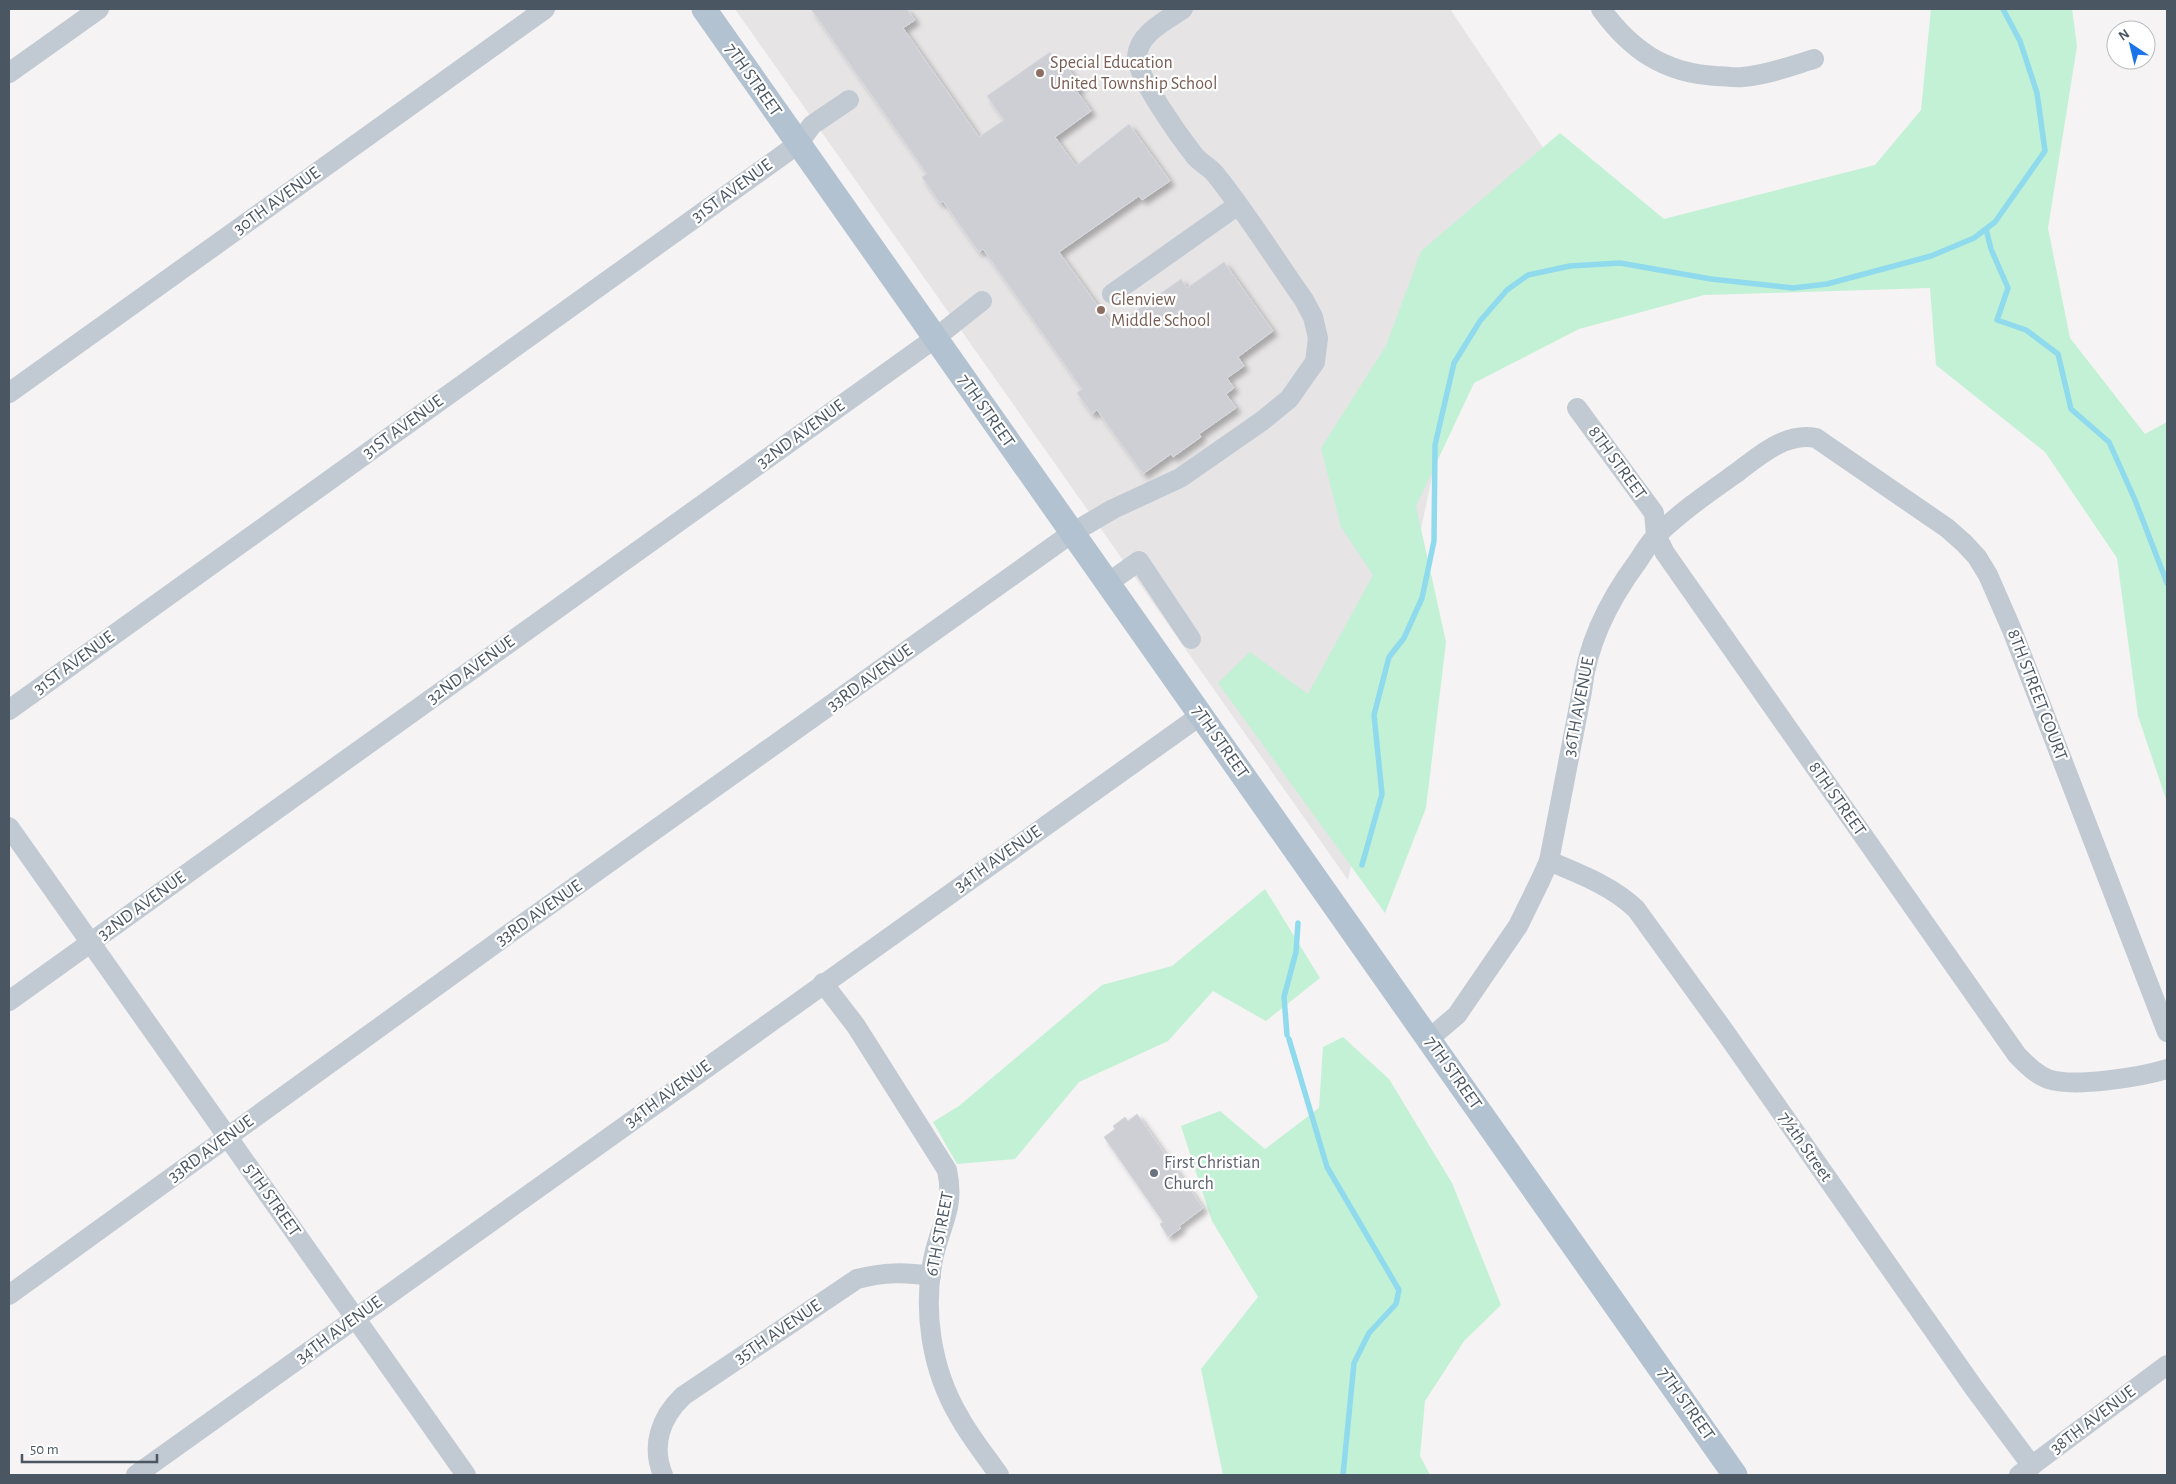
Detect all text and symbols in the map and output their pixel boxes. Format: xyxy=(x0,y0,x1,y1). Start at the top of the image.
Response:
north arrow xyxy=(2106,20,2156,70)
text: N xyxy=(2116,27,2132,44)
street label: 7TH STREET xyxy=(721,40,785,120)
place label: Special Education United Township School xyxy=(1050,54,1217,93)
marker: Special Education United Township School xyxy=(1034,67,1046,79)
street label: 31ST AVENUE xyxy=(688,156,776,226)
street label: 30TH AVENUE xyxy=(230,164,324,238)
place label: Glenview Middle School xyxy=(1111,291,1210,330)
marker: Glenview Middle School xyxy=(1095,304,1107,316)
street label: 7TH STREET xyxy=(954,371,1018,451)
street label: 31ST AVENUE xyxy=(359,392,447,462)
street label: 32ND AVENUE xyxy=(754,396,848,472)
street label: 8TH STREET xyxy=(1584,423,1650,503)
street label: 8TH STREET COURT xyxy=(2004,627,2070,763)
street label: 31ST AVENUE xyxy=(30,628,118,698)
street label: 32ND AVENUE xyxy=(424,632,518,708)
street label: 33RD AVENUE xyxy=(824,641,916,715)
street label: 36TH AVENUE xyxy=(1561,655,1598,758)
street label: 7TH STREET xyxy=(1188,702,1252,782)
street label: 8TH STREET xyxy=(1805,759,1869,839)
street label: 34TH AVENUE xyxy=(951,822,1045,895)
street label: 32ND AVENUE xyxy=(95,868,189,944)
street label: 33RD AVENUE xyxy=(493,877,586,949)
street label: 7TH STREET xyxy=(1421,1033,1485,1113)
street label: 34TH AVENUE xyxy=(622,1057,715,1131)
street label: 7½th Street xyxy=(1775,1109,1836,1185)
street label: 33RD AVENUE xyxy=(165,1112,257,1186)
place label: First Christian Church xyxy=(1164,1154,1260,1193)
street label: 5TH STREET xyxy=(240,1160,304,1240)
marker: First Christian Church xyxy=(1148,1167,1160,1179)
street label: 6TH STREET xyxy=(923,1190,957,1278)
street label: 34TH AVENUE xyxy=(293,1293,386,1367)
street label: 35TH AVENUE xyxy=(731,1296,825,1367)
street label: 7TH STREET xyxy=(1654,1364,1718,1444)
street label: 38TH AVENUE xyxy=(2047,1382,2139,1458)
scale bar xyxy=(22,1432,158,1464)
text: 50 m xyxy=(30,1442,59,1457)

